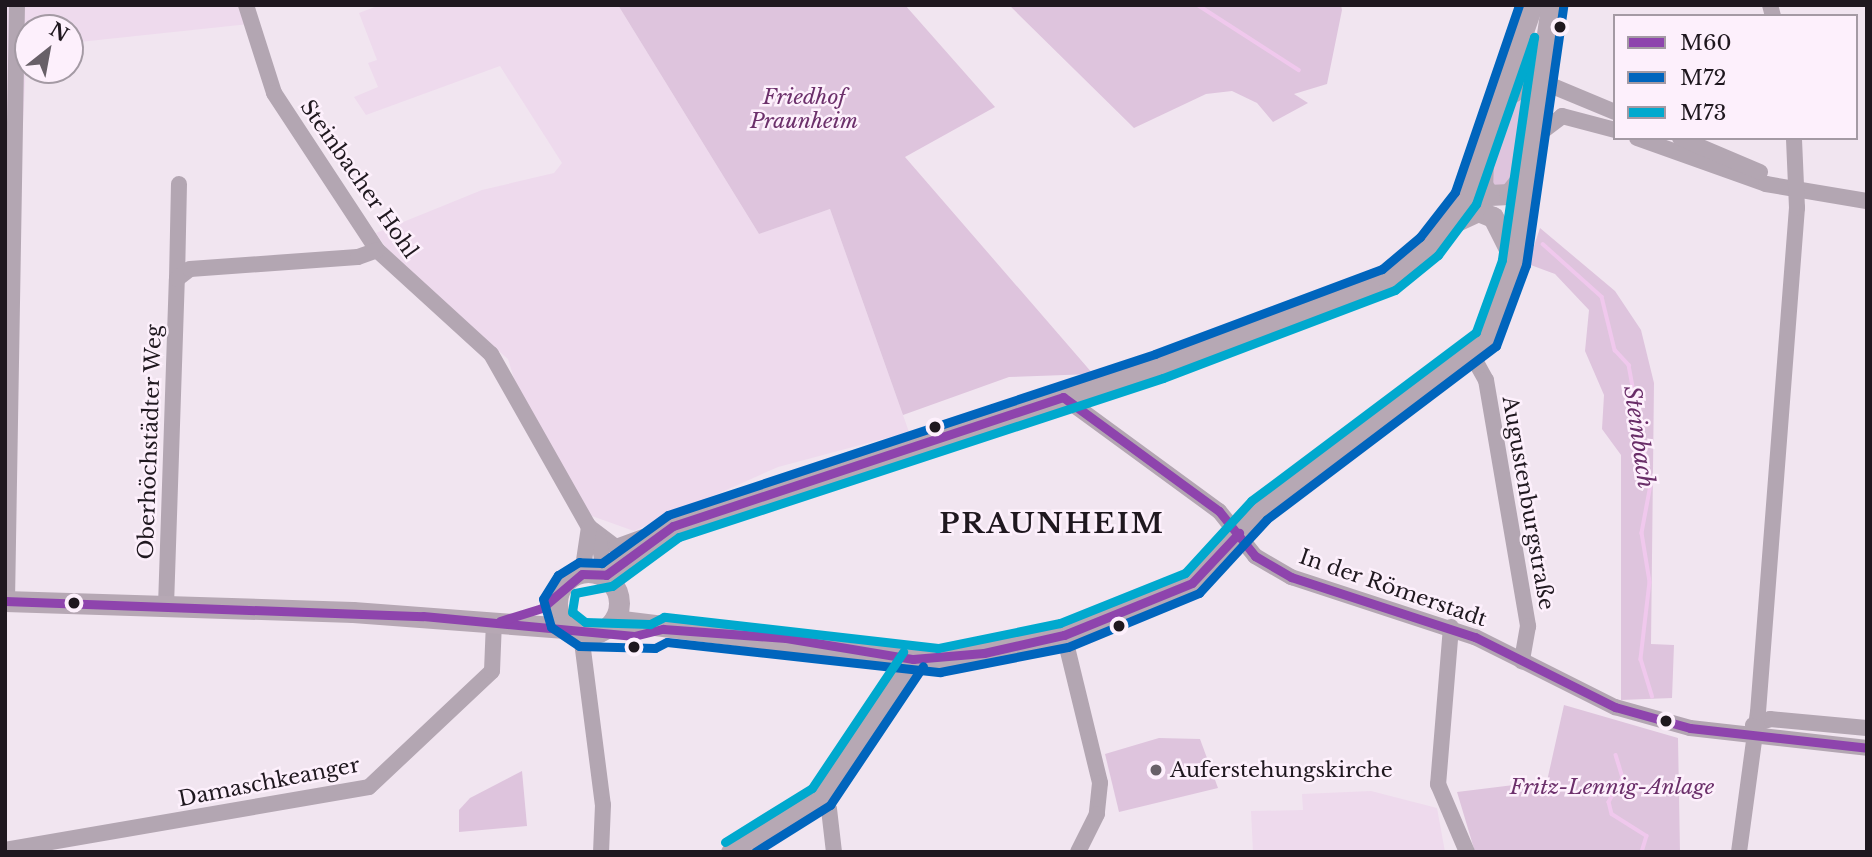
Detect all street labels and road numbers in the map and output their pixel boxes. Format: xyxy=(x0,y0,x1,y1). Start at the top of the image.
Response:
street label: Steinbacher Hohl xyxy=(295,95,423,263)
street label: Oberhöchstädter Weg xyxy=(133,323,167,561)
street label: Augustenburgstraße xyxy=(1497,394,1559,612)
street label: In der Römerstadt xyxy=(1296,544,1490,632)
street label: Damaschkeanger xyxy=(176,752,362,812)

